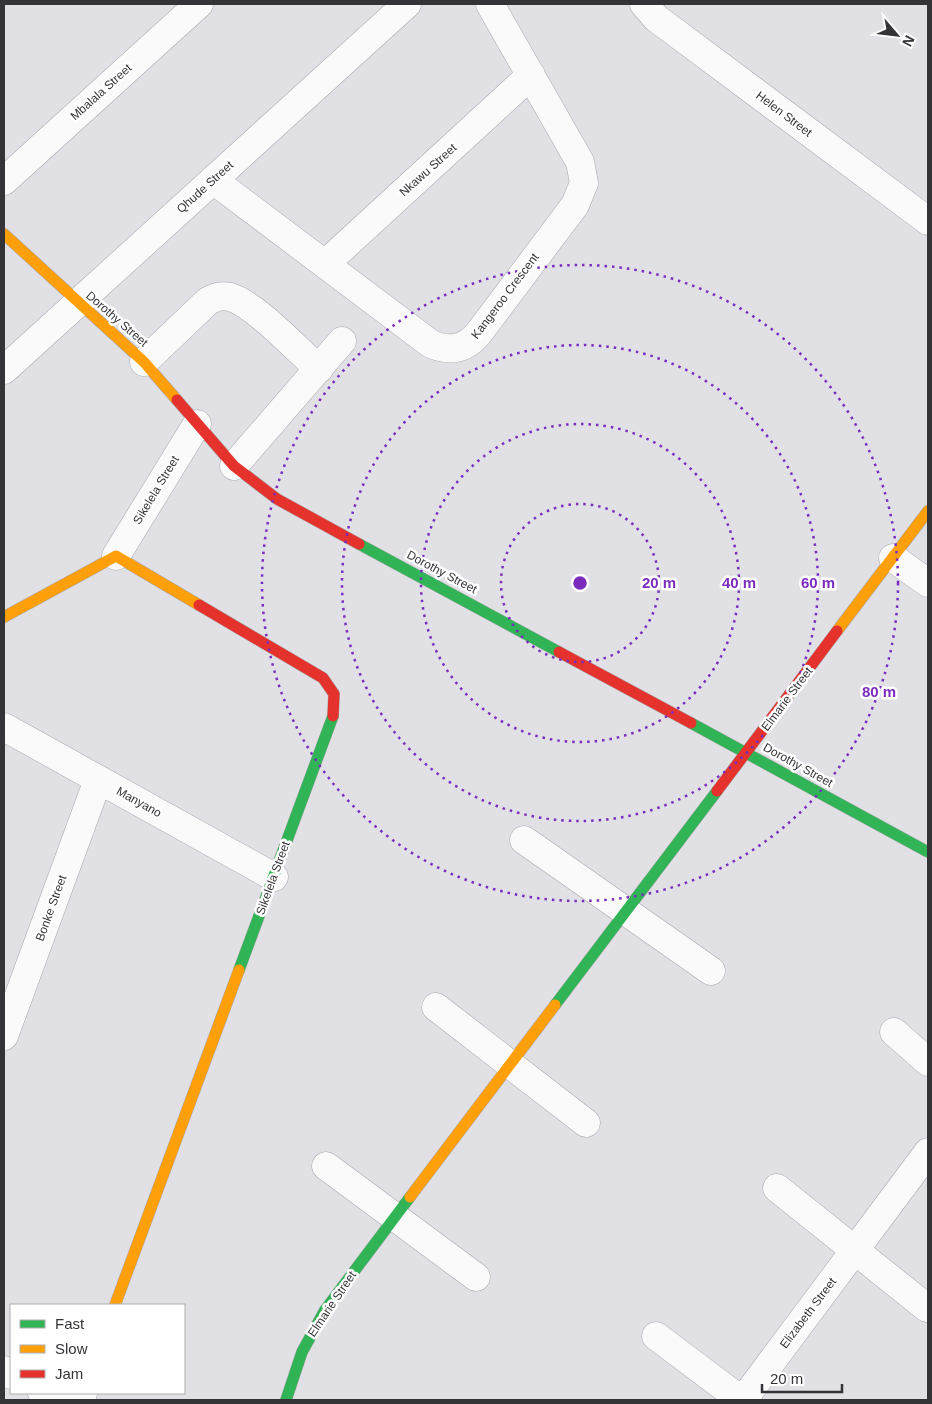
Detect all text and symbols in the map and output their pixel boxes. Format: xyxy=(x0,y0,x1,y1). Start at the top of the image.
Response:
north arrow xyxy=(872,10,922,60)
text: N xyxy=(899,33,918,49)
street label: Mbalala Street xyxy=(68,60,135,123)
street label: Helen Street xyxy=(753,88,815,140)
street label: Nkawu Street xyxy=(397,140,460,199)
street label: Qhude Street xyxy=(174,157,237,216)
street label: Kangeroo Crescent xyxy=(468,250,542,342)
street label: Dorothy Street xyxy=(83,288,151,350)
street label: Sikelela Street xyxy=(130,453,182,527)
street label: Dorothy Street xyxy=(405,548,480,597)
centre of rings xyxy=(571,574,589,592)
text: 20 m xyxy=(642,574,676,591)
text: 40 m xyxy=(722,574,756,591)
text: 60 m xyxy=(801,574,835,591)
street label: Elmarie Street xyxy=(759,664,816,734)
text: 80 m xyxy=(862,683,896,700)
street label: Dorothy Street xyxy=(761,740,836,790)
street label: Manyano xyxy=(114,784,164,820)
street label: Sikelela Street xyxy=(253,839,293,917)
street label: Bonke Street xyxy=(33,872,70,943)
street label: Elmarie Street xyxy=(305,1268,359,1339)
street label: Elizabeth Street xyxy=(777,1274,839,1351)
legend xyxy=(10,1304,185,1394)
text: Fast xyxy=(55,1315,85,1332)
text: Slow xyxy=(55,1340,88,1357)
scale bar xyxy=(762,1362,842,1394)
text: Jam xyxy=(55,1365,83,1382)
text: 20 m xyxy=(770,1370,803,1387)

